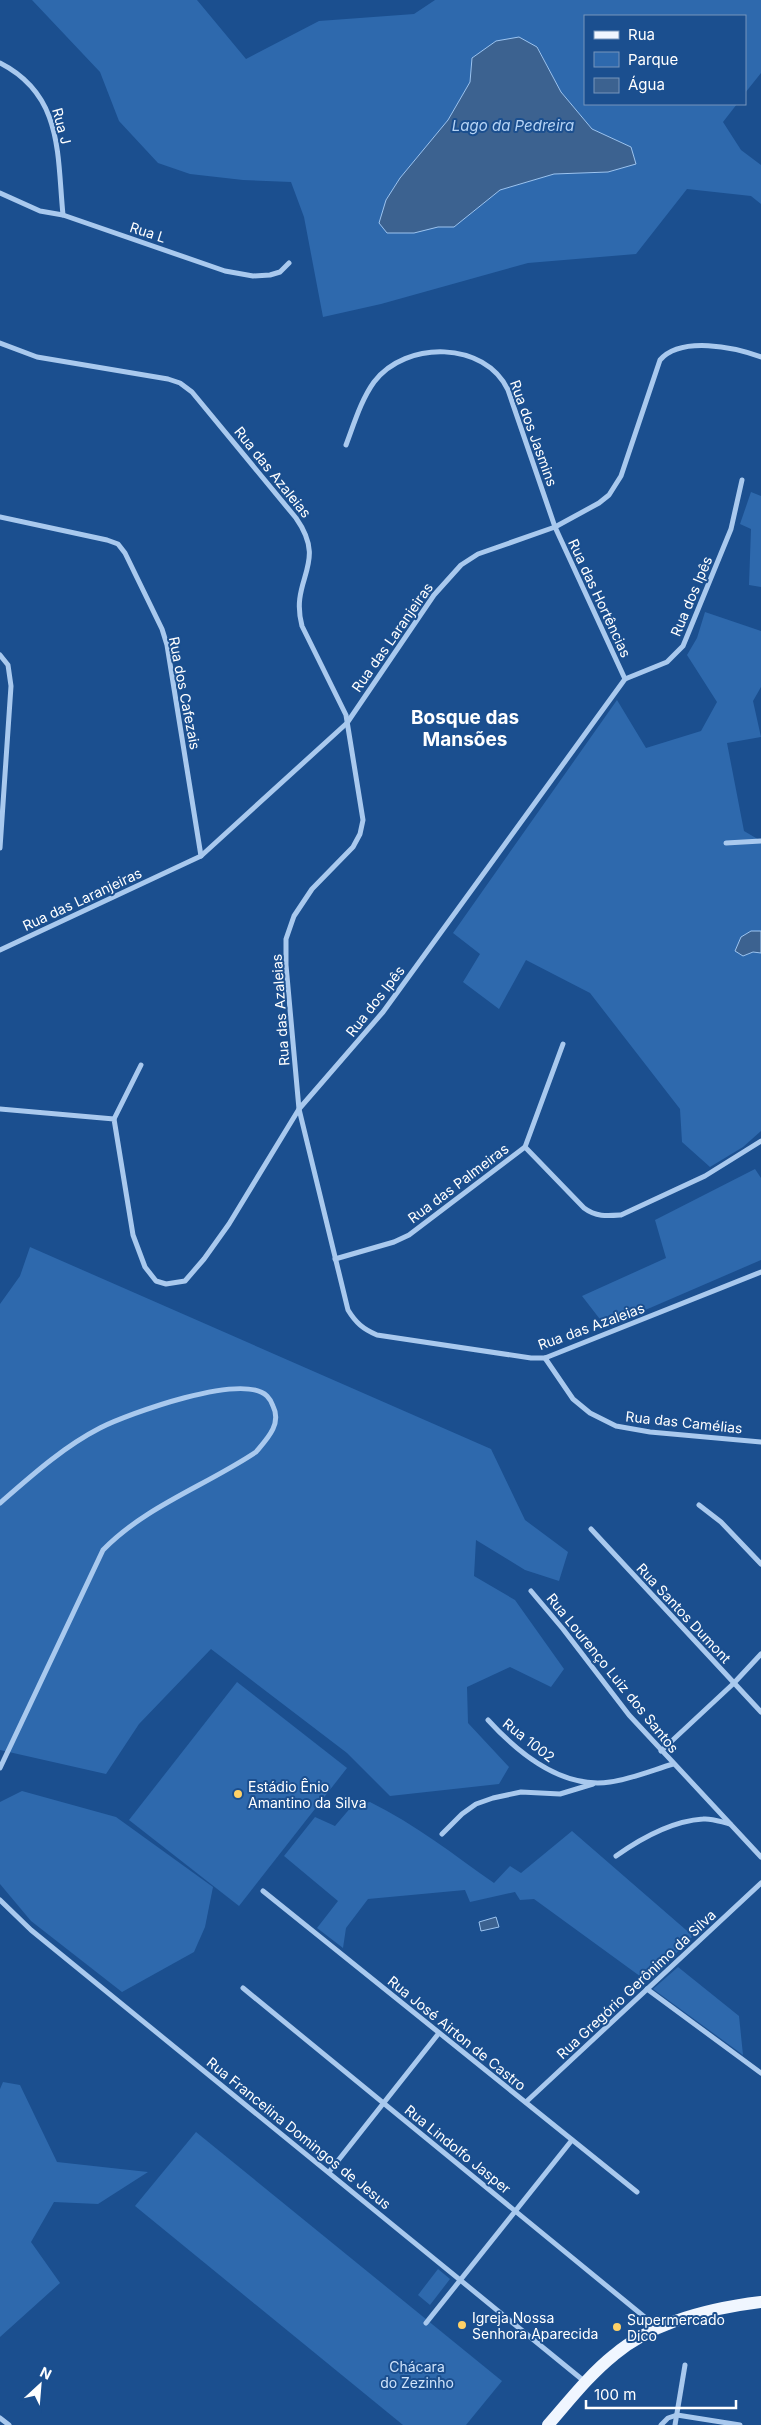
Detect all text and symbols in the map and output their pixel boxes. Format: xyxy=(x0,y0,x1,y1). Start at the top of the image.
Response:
legend xyxy=(584,15,746,105)
text: Rua xyxy=(628,25,655,44)
text: Parque xyxy=(628,50,678,69)
text: Água xyxy=(628,75,665,94)
street label: Rua J xyxy=(49,106,75,146)
water label: Lago da Pedreira xyxy=(452,116,574,135)
street label: Rua L xyxy=(128,218,168,246)
street label: Rua dos Jasmins xyxy=(507,377,561,489)
street label: Rua das Azaleias xyxy=(231,423,315,521)
street label: Rua das Hortências xyxy=(565,536,635,660)
street label: Rua dos Ipês xyxy=(667,553,715,639)
street label: Rua das Laranjeiras xyxy=(348,579,436,695)
street label: Rua dos Cafezais xyxy=(166,635,204,751)
district label: Bosque das Mansões xyxy=(411,706,519,751)
street label: Rua das Laranjeiras xyxy=(20,864,144,934)
street label: Rua das Azaleias xyxy=(268,953,292,1067)
street label: Rua dos Ipês xyxy=(342,962,408,1040)
street label: Rua das Palmeiras xyxy=(404,1140,512,1226)
street label: Rua das Azaleias xyxy=(535,1299,647,1353)
street label: Rua das Camélias xyxy=(625,1407,743,1437)
street label: Rua Santos Dumont xyxy=(633,1560,735,1667)
street label: Rua Lourenço Luiz dos Santos xyxy=(543,1590,683,1756)
street label: Rua 1002 xyxy=(500,1715,558,1765)
place label: Estádio Ênio Amantino da Silva xyxy=(248,1778,367,1811)
marker: Estádio Ênio Amantino da Silva xyxy=(232,1788,244,1800)
street label: Rua Gregório Gerônimo da Silva xyxy=(553,1906,719,2062)
street label: Rua José Airton de Castro xyxy=(385,1972,529,2094)
street label: Rua Francelina Domingos de Jesus xyxy=(204,2053,394,2213)
street label: Rua Lindolfo Jasper xyxy=(402,2101,514,2197)
place label: Igreja Nossa Senhora Aparecida xyxy=(472,2309,598,2342)
place label: Supermercado Dico xyxy=(627,2311,725,2344)
marker: Igreja Nossa Senhora Aparecida xyxy=(456,2319,468,2331)
marker: Supermercado Dico xyxy=(611,2321,623,2333)
park label: Chácara do Zezinho xyxy=(380,2358,454,2391)
north arrow xyxy=(15,2360,65,2410)
text: N xyxy=(37,2363,54,2383)
scale bar xyxy=(586,2378,736,2410)
text: 100 m xyxy=(594,2385,636,2404)

